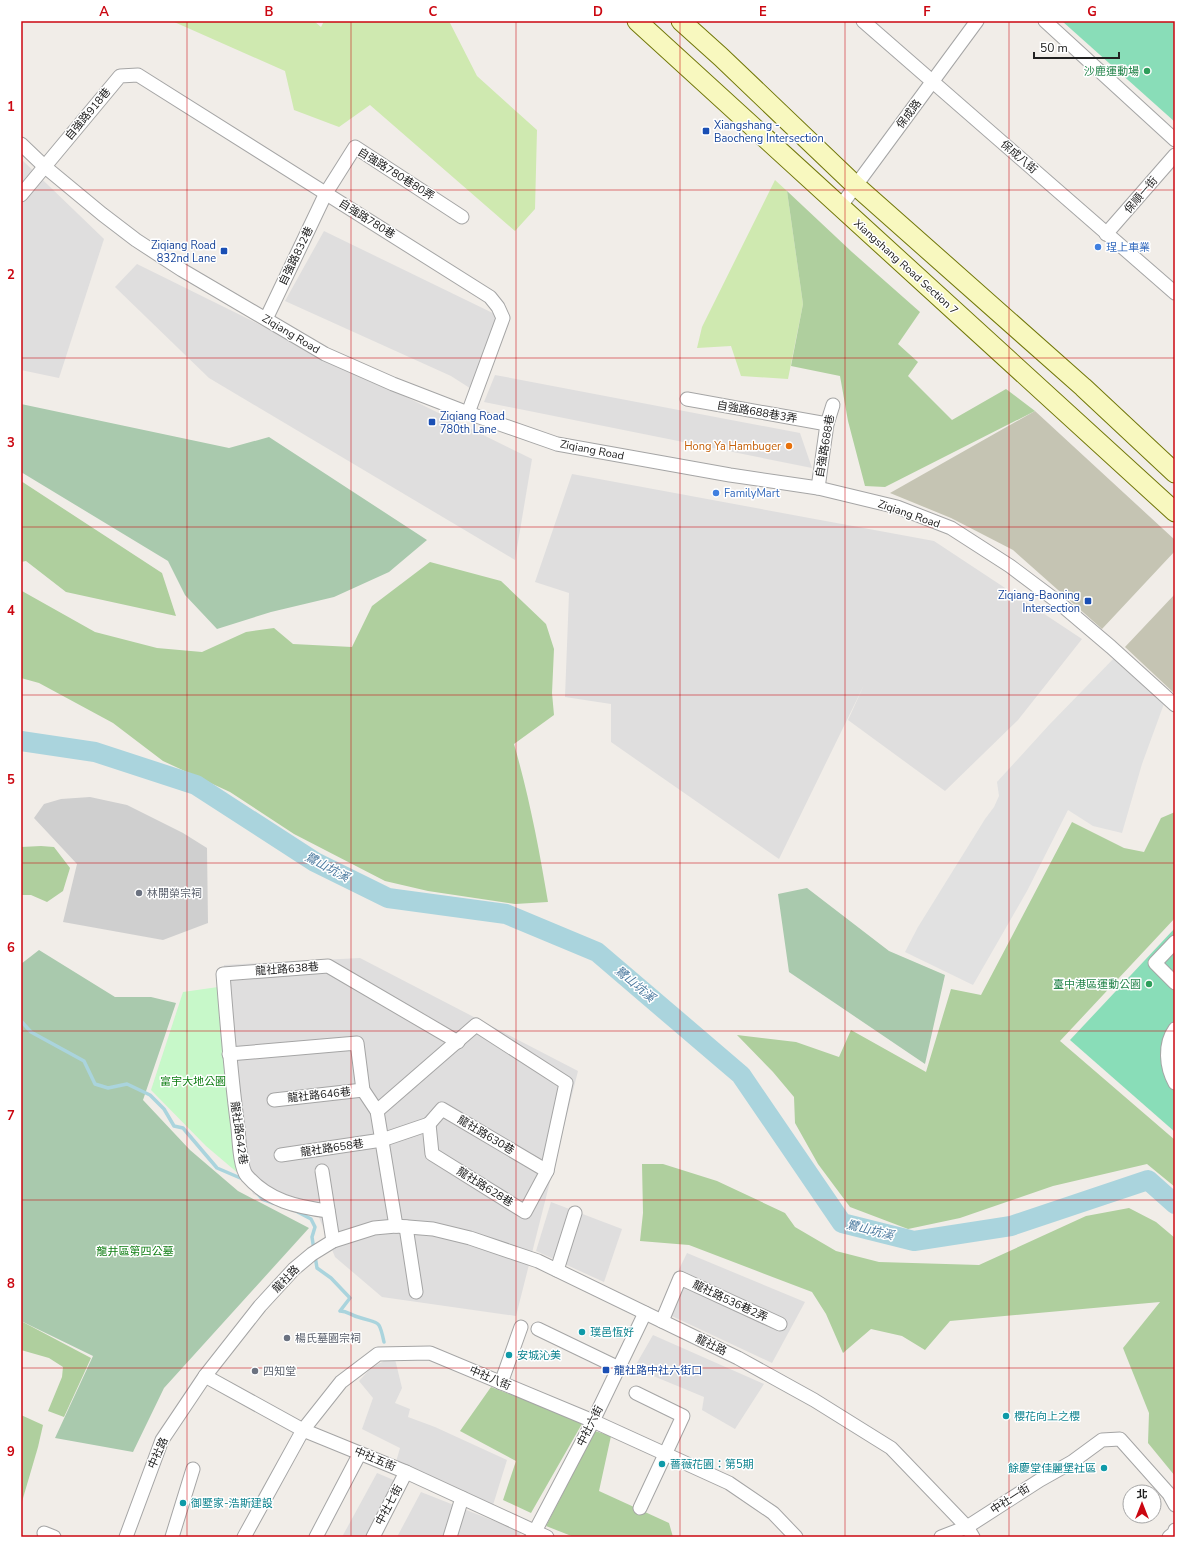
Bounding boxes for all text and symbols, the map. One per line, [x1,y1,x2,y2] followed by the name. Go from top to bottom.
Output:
[99,3,109,21] text: A
[265,3,274,21] text: B
[429,3,438,21] text: C
[593,3,603,21] text: D
[759,3,767,21] text: E
[923,3,931,21] text: F
[1087,3,1097,21] text: G
[1034,34,1119,60] scale bar
[1040,40,1068,56] text: 50 m
[1084,64,1139,79] place label: 沙鹿運動場
[1142,66,1152,76] marker: 沙鹿運動場
[62,85,114,143] street label: 自強路918巷
[893,96,925,132] street label: 保成路
[7,98,15,116] text: 1
[714,118,824,146] place label: Xiangshang - Baocheng Intersection
[701,126,711,136] marker: Xiangshang - Baocheng Intersection
[997,137,1041,177] street label: 保成八街
[355,144,437,204] street label: 自強路780巷80弄
[1121,173,1161,217] street label: 保順一街
[336,196,398,242] street label: 自強路780巷
[851,216,961,318] street label: Xiangshang Road Section 7
[275,224,317,288] street label: 自強路832巷
[151,238,216,266] place label: Ziqiang Road 832nd Lane
[1106,240,1150,255] place label: 珵上車業
[1093,242,1103,252] marker: 珵上車業
[219,246,229,256] marker: Ziqiang Road 832nd Lane
[7,266,15,284] text: 2
[259,311,323,357] street label: Ziqiang Road
[716,398,798,426] street label: 自強路688巷3弄
[440,409,505,437] place label: Ziqiang Road 780th Lane
[812,413,838,479] street label: 自強路688巷
[427,417,437,427] marker: Ziqiang Road 780th Lane
[7,434,15,452] text: 3
[559,436,625,464] street label: Ziqiang Road
[684,439,781,454] place label: Hong Ya Hambuger
[784,441,794,451] marker: Hong Ya Hambuger
[724,486,780,501] place label: FamilyMart
[711,488,721,498] marker: FamilyMart
[876,496,942,532] street label: Ziqiang Road
[998,588,1080,616] place label: Ziqiang-Baoning Intersection
[1083,596,1093,606] marker: Ziqiang-Baoning Intersection
[7,602,15,620] text: 4
[7,771,15,789] text: 5
[302,849,354,886] water label: 鷺山坑溪
[147,886,202,901] place label: 林開榮宗祠
[134,888,144,898] marker: 林開榮宗祠
[7,939,15,957] text: 6
[255,959,319,979] street label: 龍社路638巷
[611,962,660,1007] water label: 鷺山坑溪
[1053,977,1141,992] place label: 臺中港區運動公園
[1144,979,1154,989] marker: 臺中港區運動公園
[160,1074,226,1089] park label: 富宇大地公園
[286,1084,352,1106] street label: 龍社路646巷
[227,1100,251,1166] street label: 龍社路642巷
[7,1107,15,1125] text: 7
[455,1112,517,1158] street label: 龍社路630巷
[299,1136,365,1160] street label: 龍社路658巷
[454,1164,516,1210] street label: 龍社路628巷
[845,1216,897,1244] water label: 鷺山坑溪
[97,1244,174,1259] park label: 龍井區第四公墓
[269,1262,303,1296] street label: 龍社路
[7,1275,15,1293] text: 8
[690,1277,770,1325] street label: 龍社路536巷2弄
[590,1325,634,1340] place label: 璞邑恆好
[577,1327,587,1337] marker: 璞邑恆好
[295,1331,361,1346] place label: 楊氏墓園宗祠
[693,1331,729,1359] street label: 龍社路
[282,1333,292,1343] marker: 楊氏墓園宗祠
[517,1348,561,1363] place label: 安城沁美
[504,1350,514,1360] marker: 安城沁美
[467,1363,513,1393] street label: 中社八街
[614,1363,702,1378] place label: 龍社路中社六街口
[263,1364,296,1379] place label: 四知堂
[601,1365,611,1375] marker: 龍社路中社六街口
[250,1366,260,1376] marker: 四知堂
[573,1403,607,1449] street label: 中社六街
[1014,1409,1080,1424] place label: 櫻花向上之櫻
[1001,1411,1011,1421] marker: 櫻花向上之櫻
[144,1435,172,1471] street label: 中社路
[7,1443,15,1461] text: 9
[352,1444,398,1474] street label: 中社五街
[670,1457,754,1472] place label: 薔薇花園：第5期
[657,1459,667,1469] marker: 薔薇花園：第5期
[1008,1461,1096,1476] place label: 餘慶堂佳麗堡社區
[1099,1463,1109,1473] marker: 餘慶堂佳麗堡社區
[987,1481,1033,1517] street label: 中社一街
[372,1482,406,1528] street label: 中社七街
[1122,1484,1162,1524] north arrow
[1137,1487,1148,1502] text: 北
[190,1496,273,1511] place label: 御墅家-浩斯建設
[178,1498,188,1508] marker: 御墅家-浩斯建設

